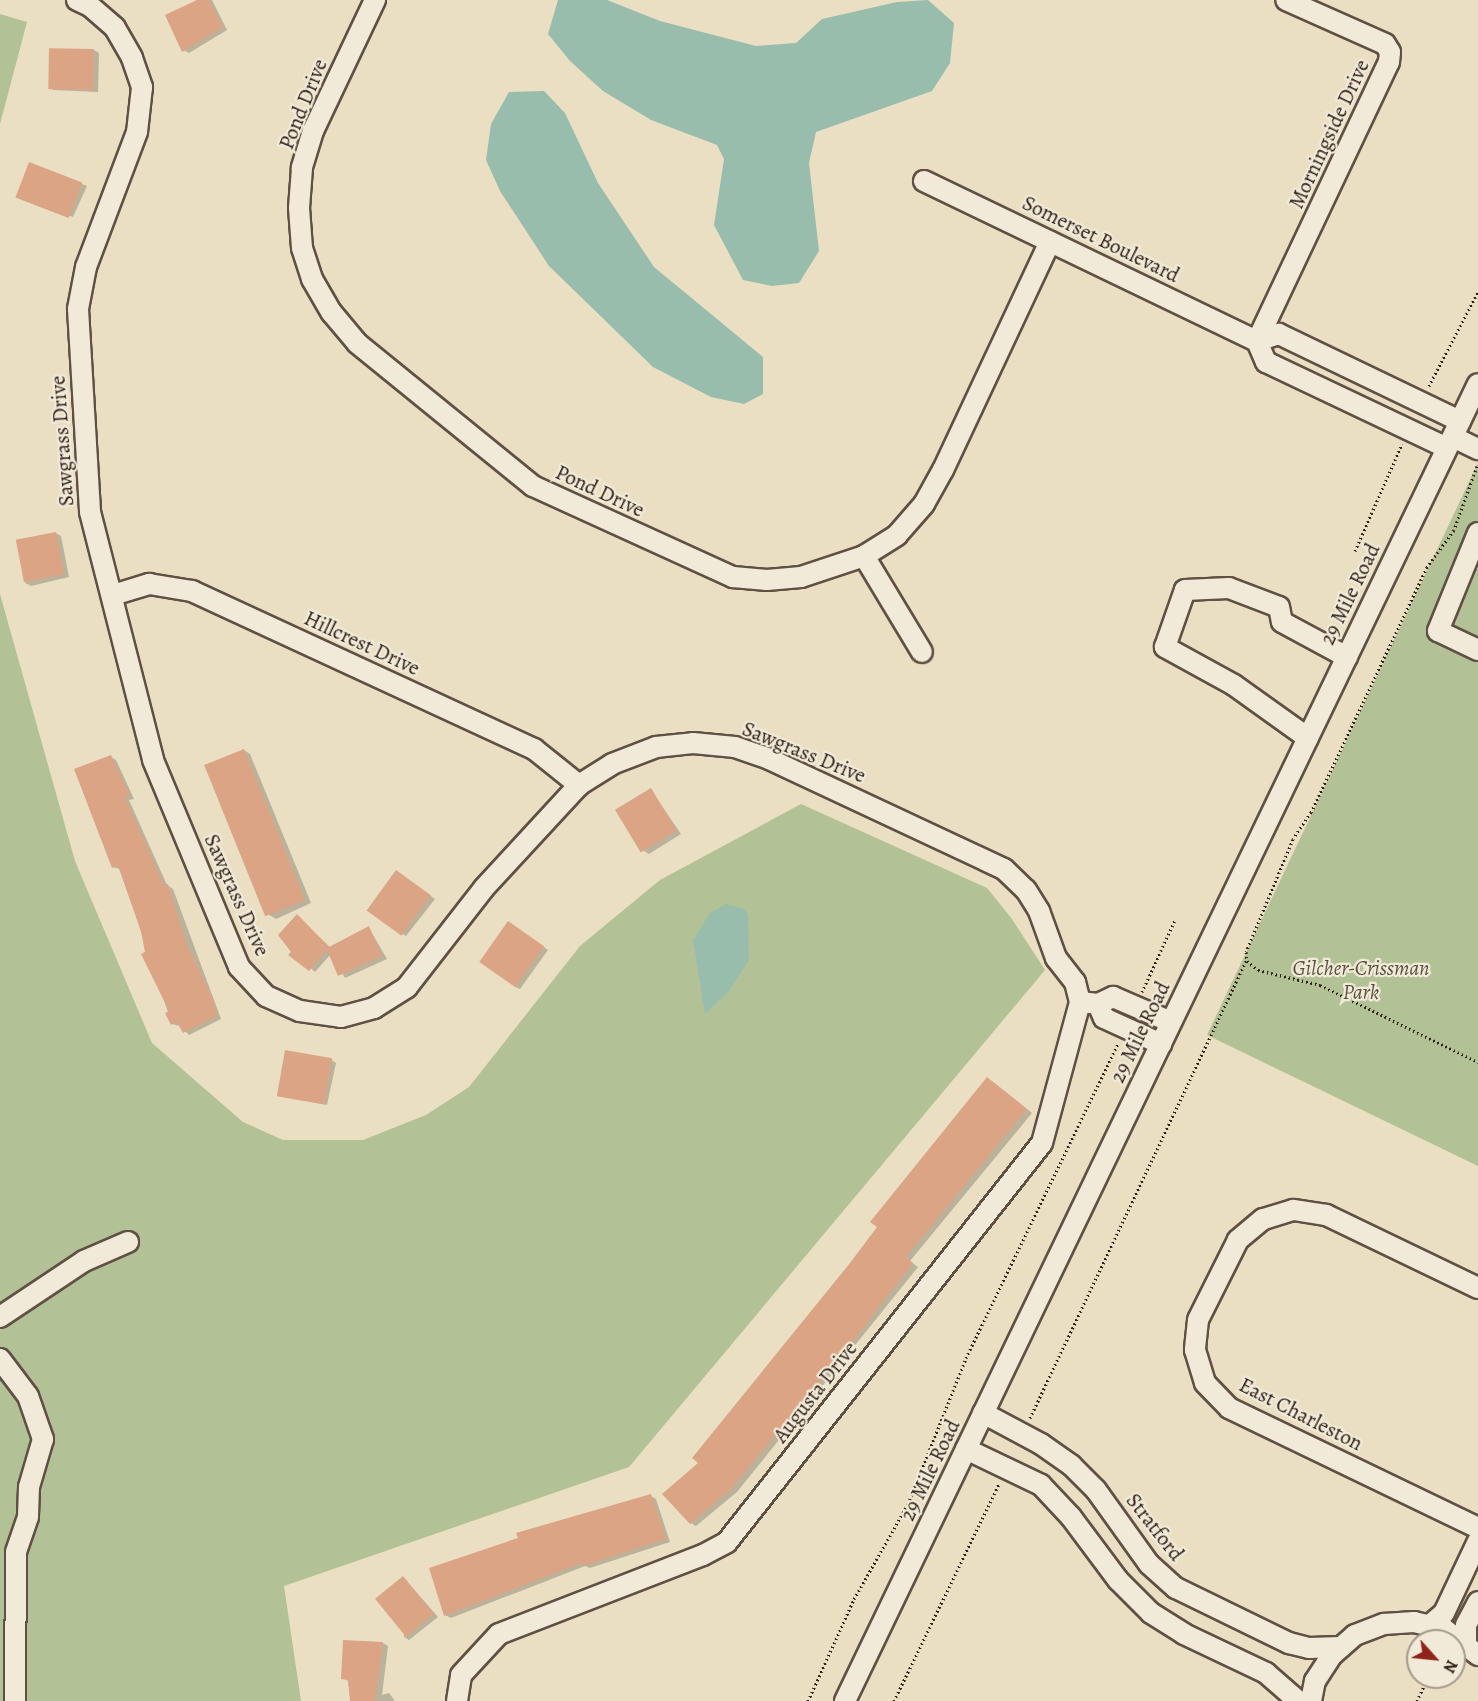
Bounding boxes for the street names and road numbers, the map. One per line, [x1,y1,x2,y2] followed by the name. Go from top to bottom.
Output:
[273,55,333,153] street label: Pond Drive
[1283,55,1375,213] street label: Morningside Drive
[1018,190,1184,288] street label: Somerset Boulevard
[45,375,79,507] street label: Sawgrass Drive
[552,459,648,523] street label: Pond Drive
[1315,539,1385,649] street label: 29 Mile Road
[300,605,424,681] street label: Hillcrest Drive
[739,716,869,788] street label: Sawgrass Drive
[199,830,275,960] street label: Sawgrass Drive
[1105,977,1175,1087] street label: 29 Mile Road
[768,1336,862,1448] street label: Augusta Drive
[1235,1372,1367,1456] street label: East Charleston
[895,1415,965,1525] street label: 29 Mile Road
[1121,1488,1189,1566] street label: Stratford

